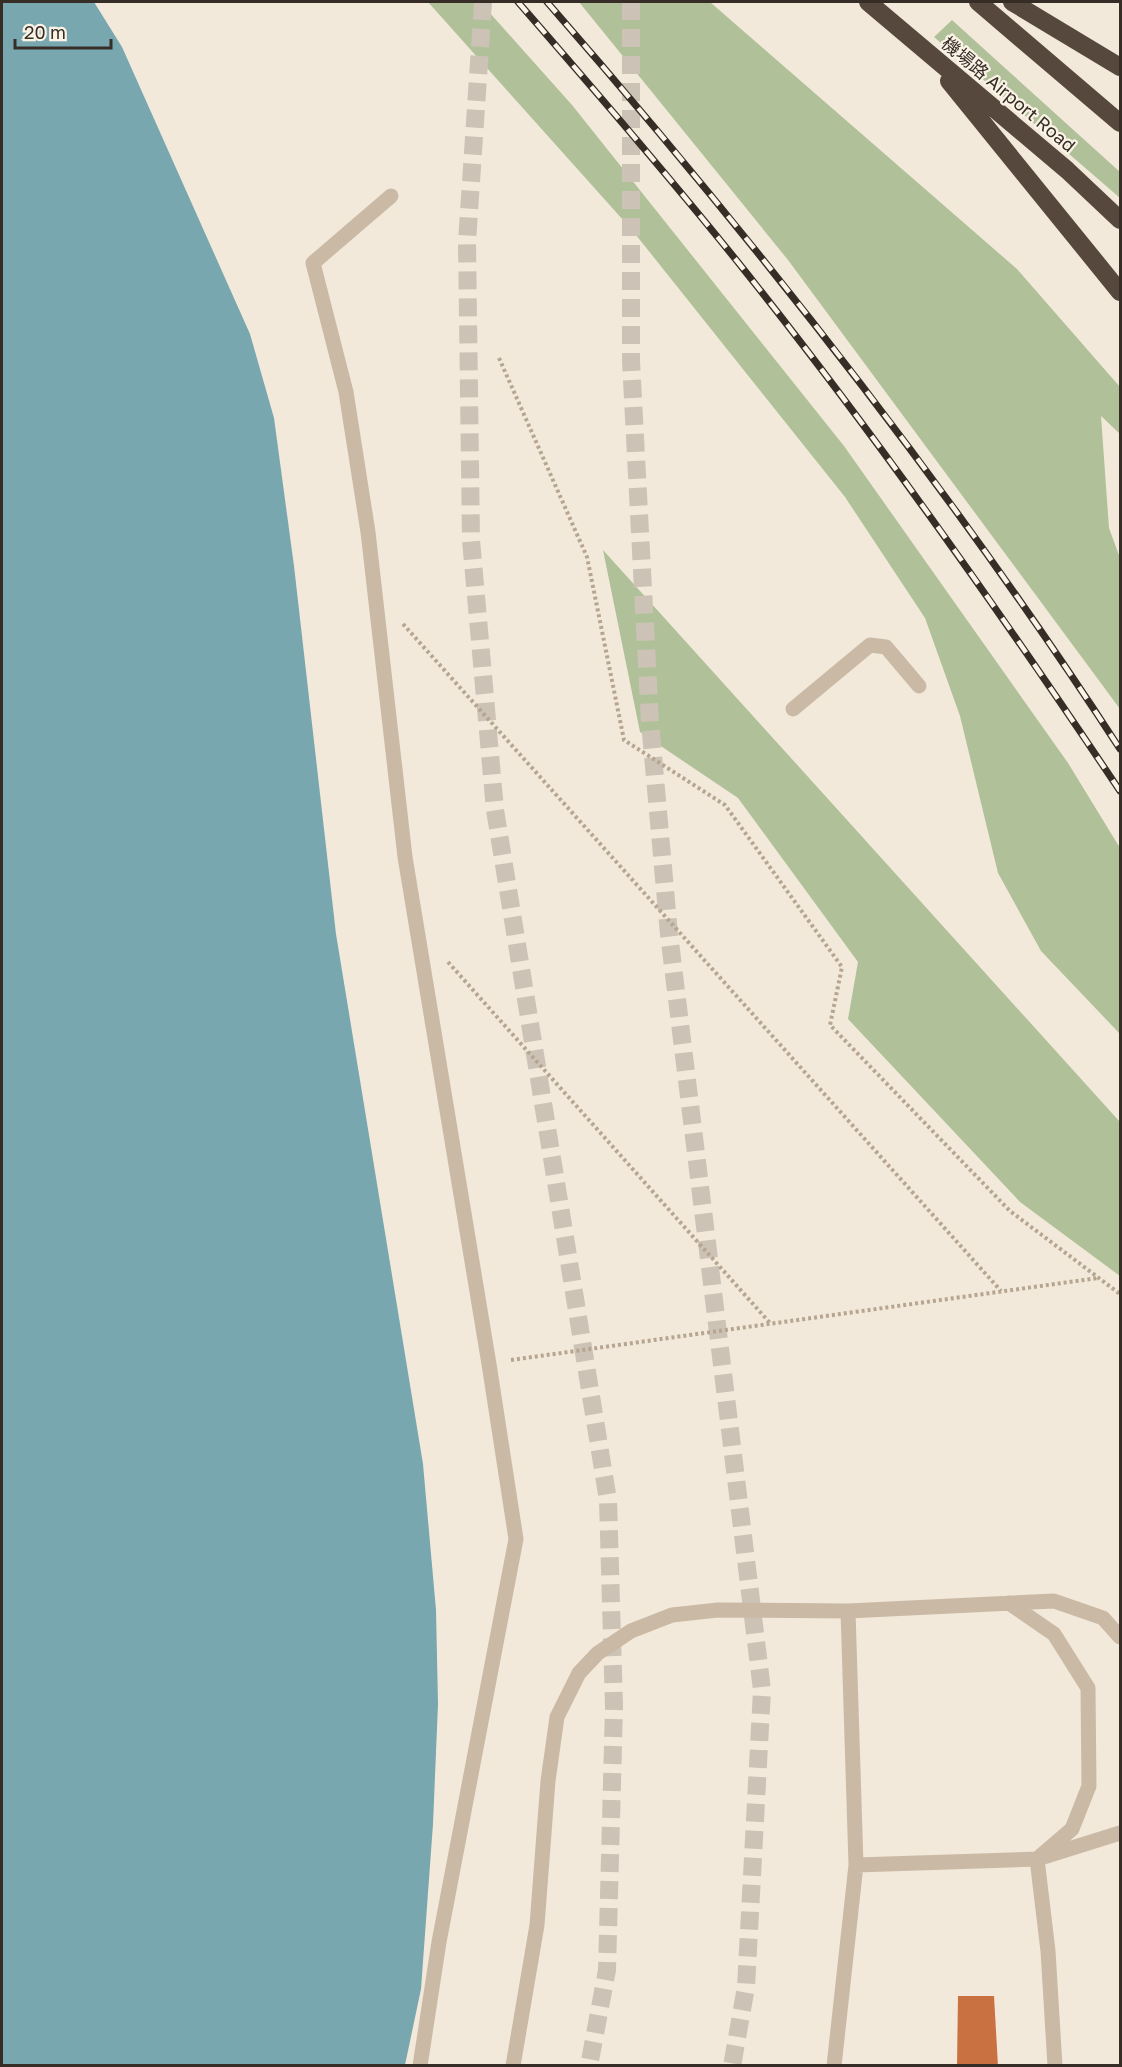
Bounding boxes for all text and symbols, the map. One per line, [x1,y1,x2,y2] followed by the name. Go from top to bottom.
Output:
[15,12,111,50] scale bar
[24,21,66,43] text: 20 m
[938,32,1080,156] street label: 機場路 Airport Road

